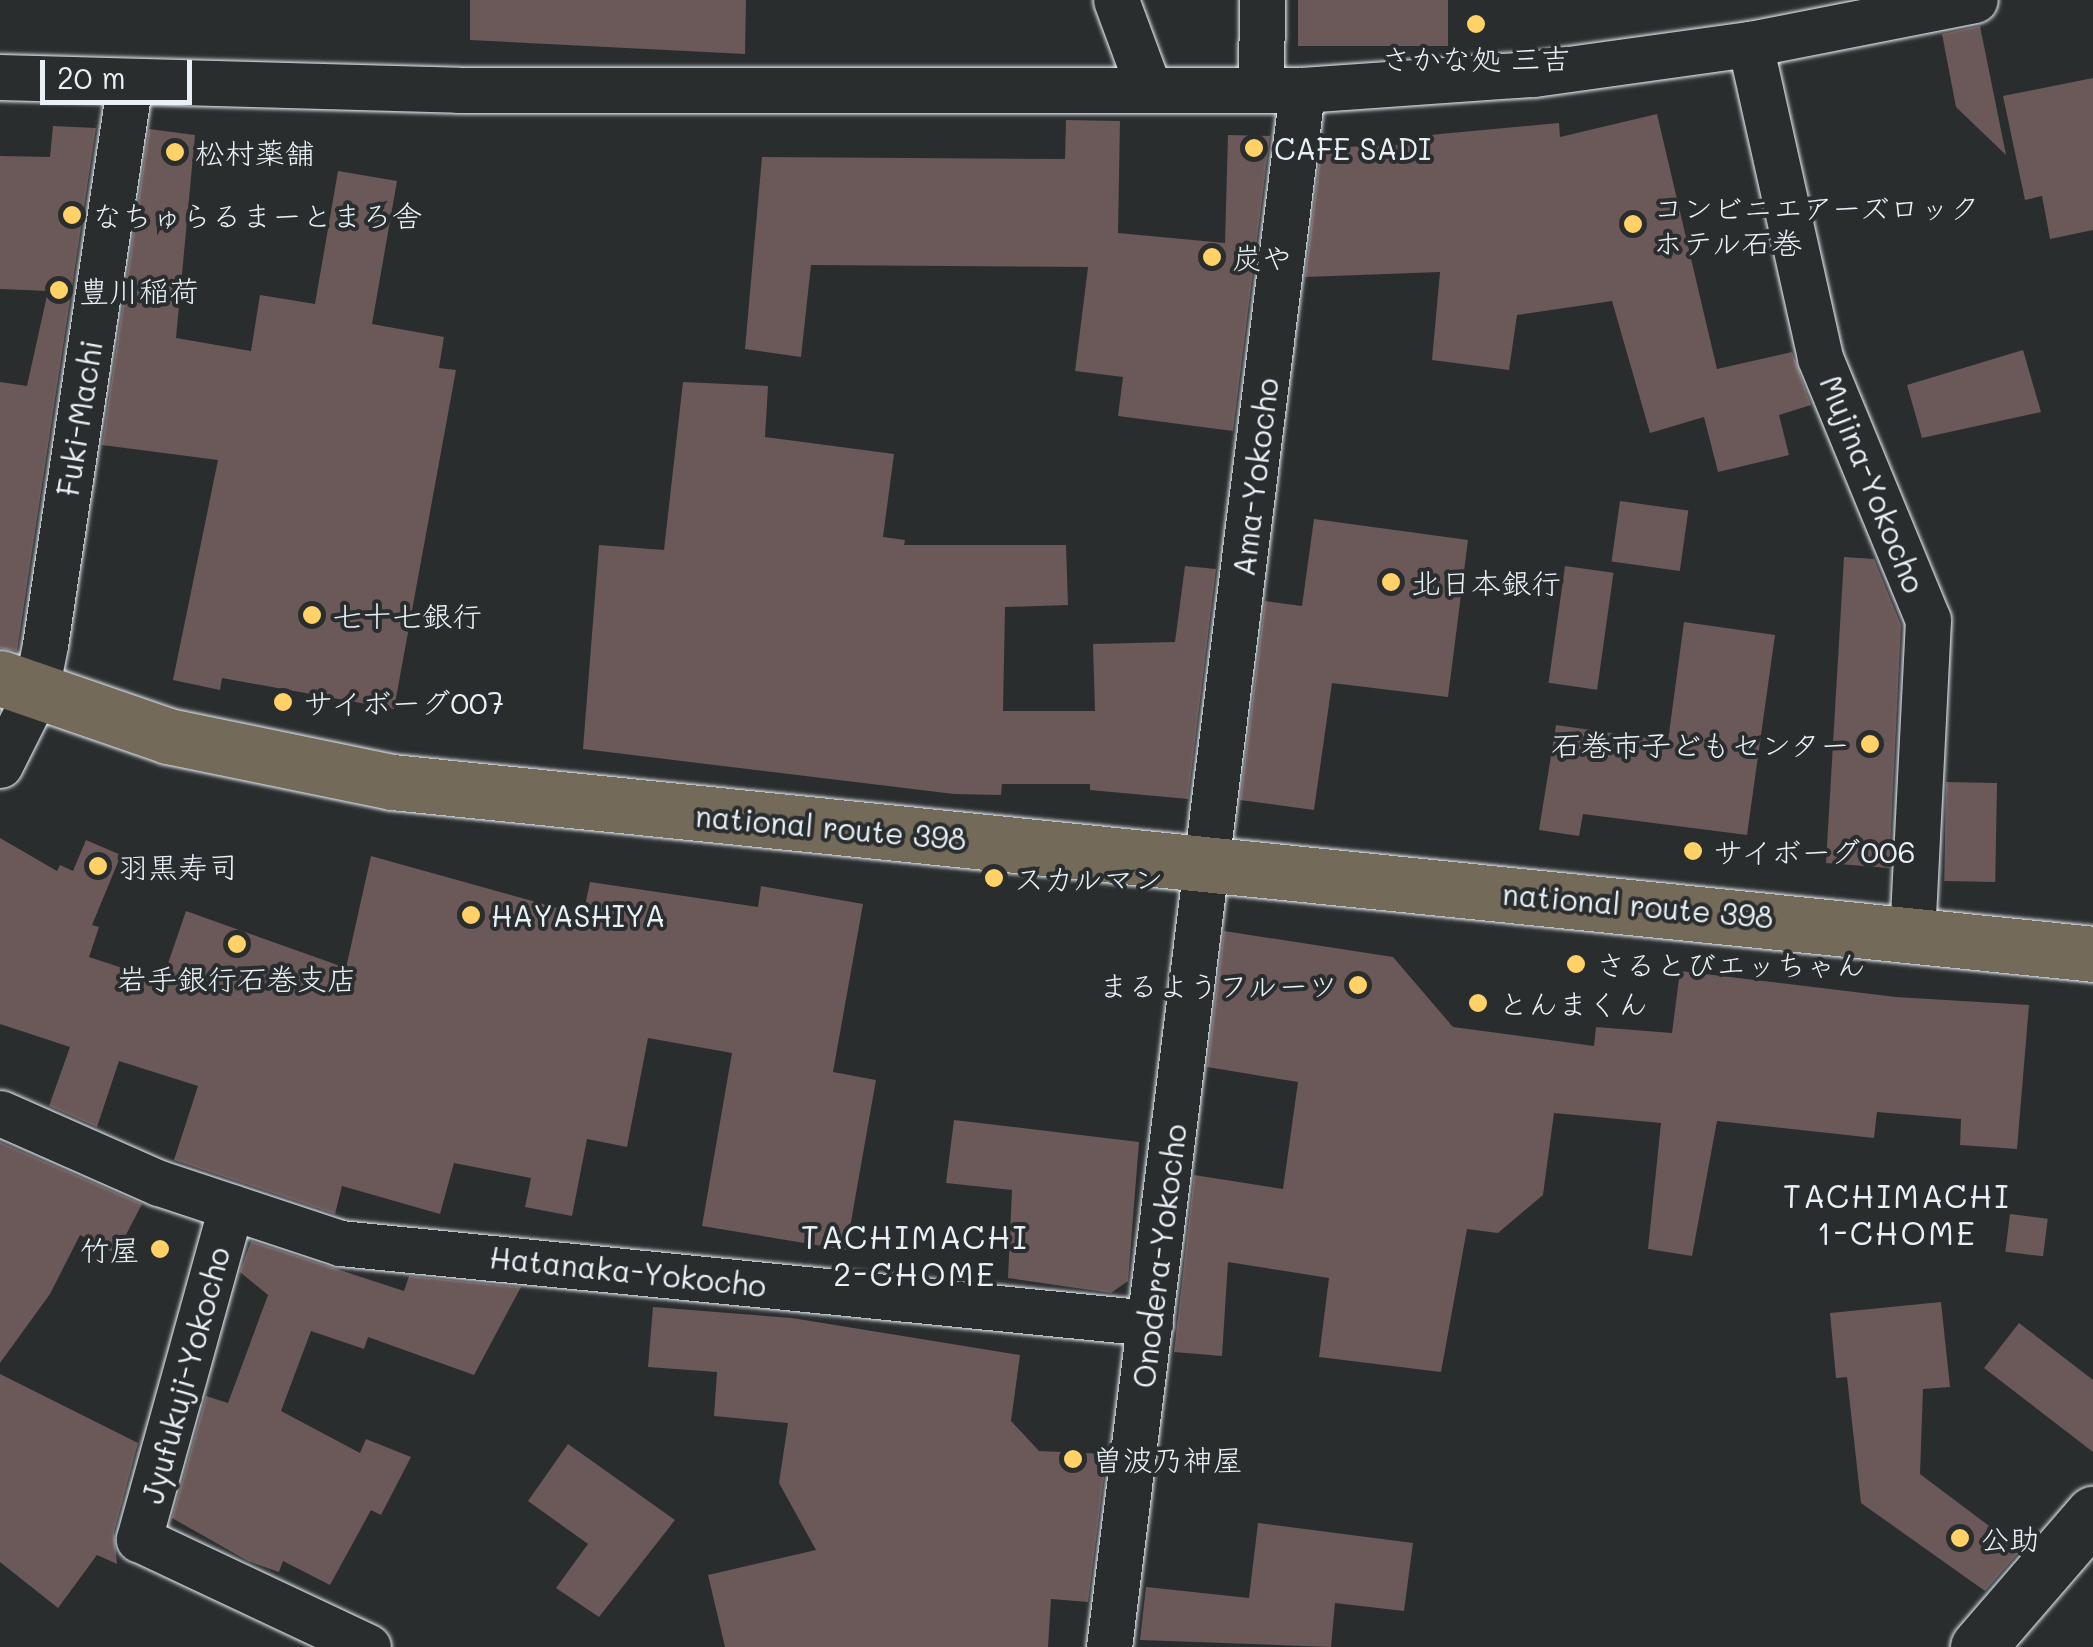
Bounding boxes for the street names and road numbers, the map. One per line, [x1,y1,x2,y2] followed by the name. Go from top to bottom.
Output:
[49,338,109,498] street label: Fuki-Machi
[1813,370,1933,598] street label: Mujina-Yokocho
[1225,376,1285,578] street label: Ama-Yokocho
[694,797,968,857] street label: national route 398
[1501,875,1775,935] street label: national route 398
[1125,1122,1193,1390] street label: Onodera-Yokocho
[488,1239,768,1303] street label: Hatanaka-Yokocho
[133,1243,237,1507] street label: Jyufukuji-Yokocho

